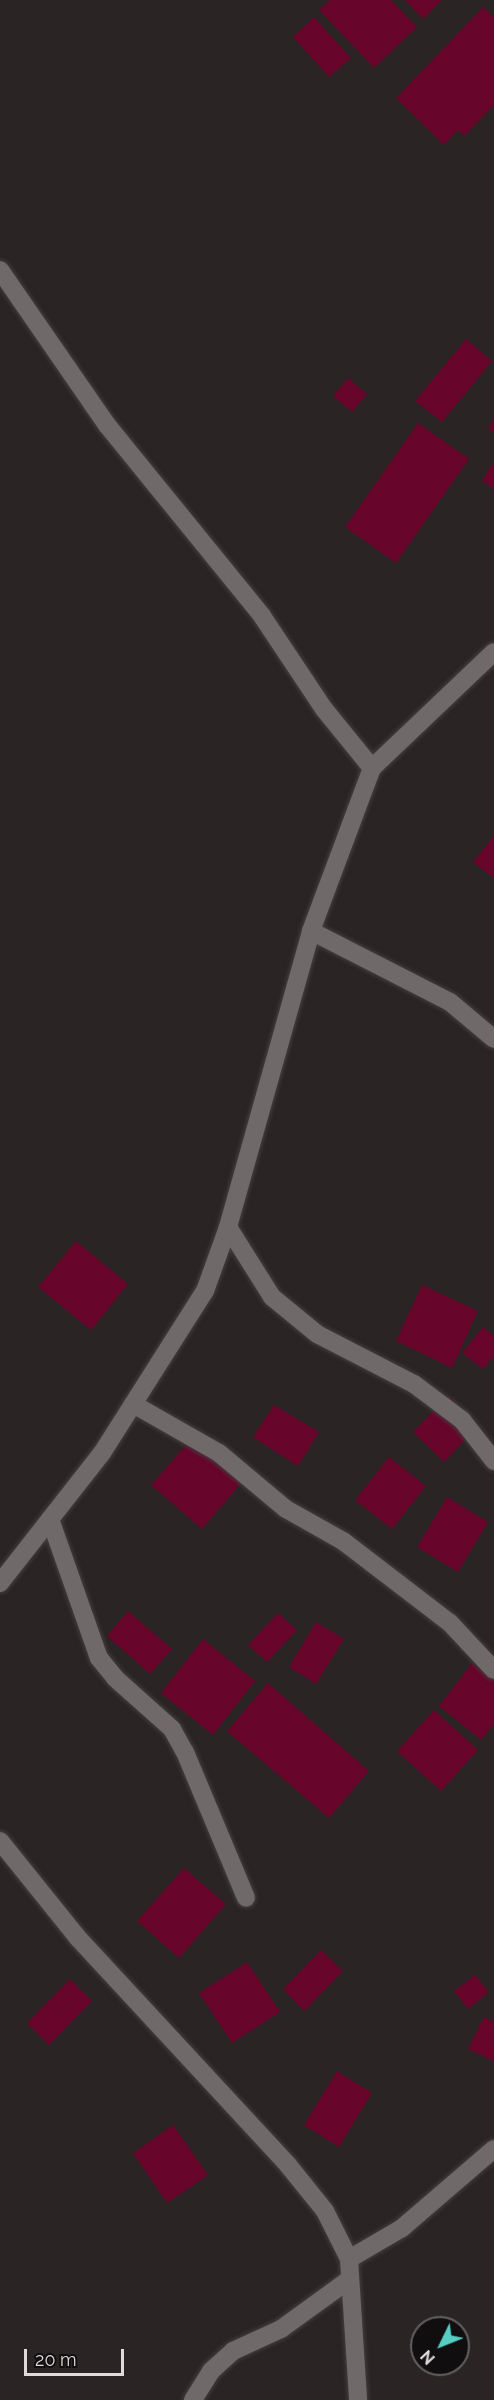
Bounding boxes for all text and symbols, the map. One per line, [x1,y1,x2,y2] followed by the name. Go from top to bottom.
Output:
[410,2316,470,2376] north arrow
[27,2337,128,2375] scale bar
[417,2346,439,2368] text: N
[35,2349,77,2370] text: 20 m

